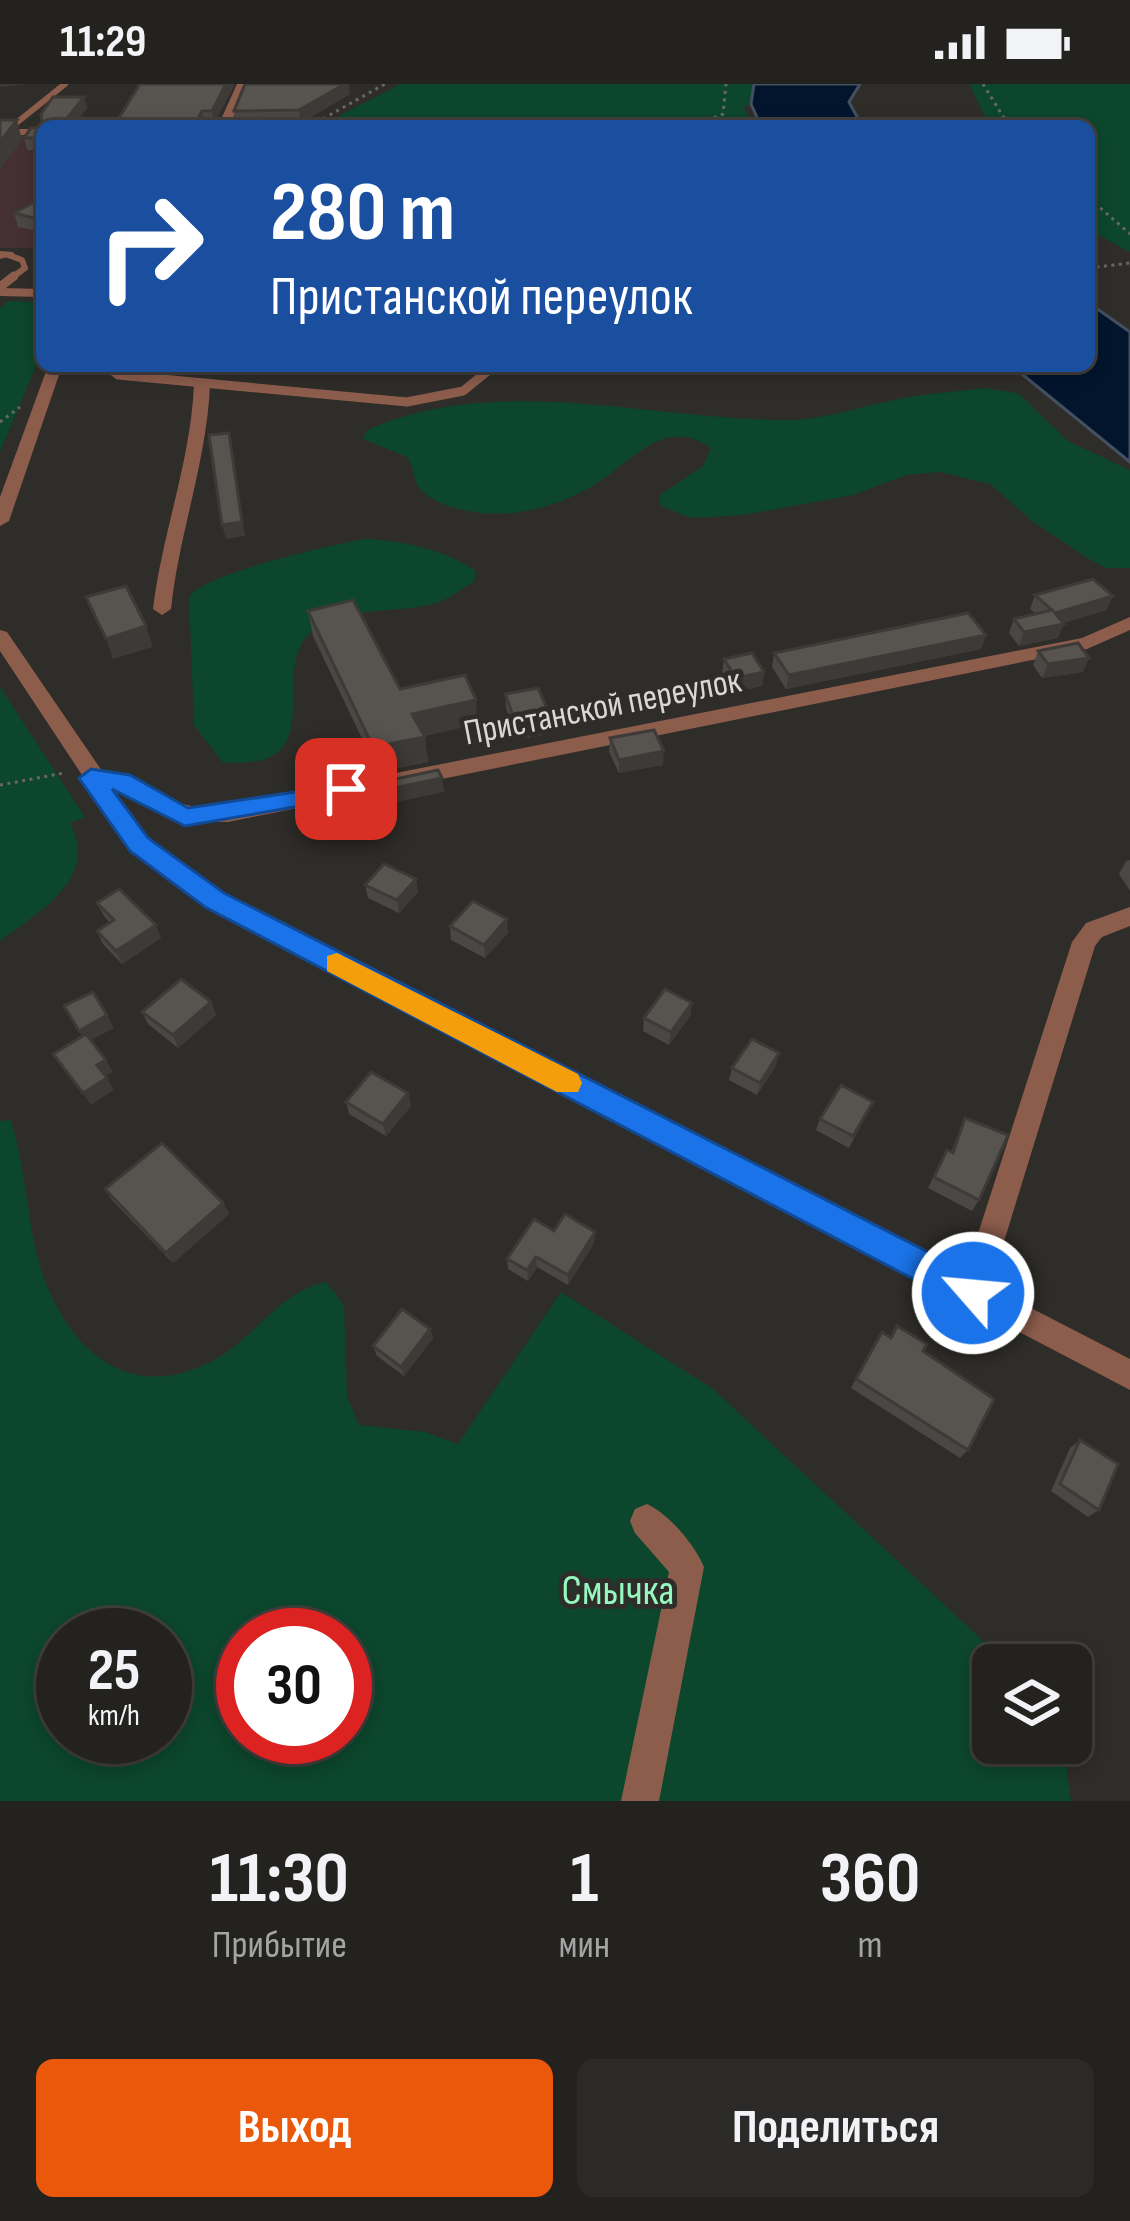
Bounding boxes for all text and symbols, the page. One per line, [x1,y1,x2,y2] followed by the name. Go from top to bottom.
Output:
[60,15,146,70] text: 11:29
[270,163,455,264] text: 280 m
[72,168,228,324] icon: right
[270,265,692,330] text: Пристанской переулок
[460,659,745,755] street label: Пристанской переулок
[295,738,397,840] pin
[313,756,379,822] icon: arrive
[910,1230,1036,1356] position arrow
[562,1566,674,1617] park label: Смычка
[216,1608,372,1764] speed limit sign: 30
[88,1635,140,1707] text: 25
[972,1644,1092,1764] map controls
[972,1644,1092,1764] button: layers
[88,1698,140,1734] text: km/h
[210,1836,349,1923] text: 11:30
[570,1836,598,1923] text: 1
[820,1836,920,1923] text: 360
[212,1922,347,1969] text: Прибытие
[558,1922,610,1969] text: мин
[858,1922,883,1969] text: m
[36,2059,553,2197] button: Выход
[577,2059,1094,2197] button: Поделиться

